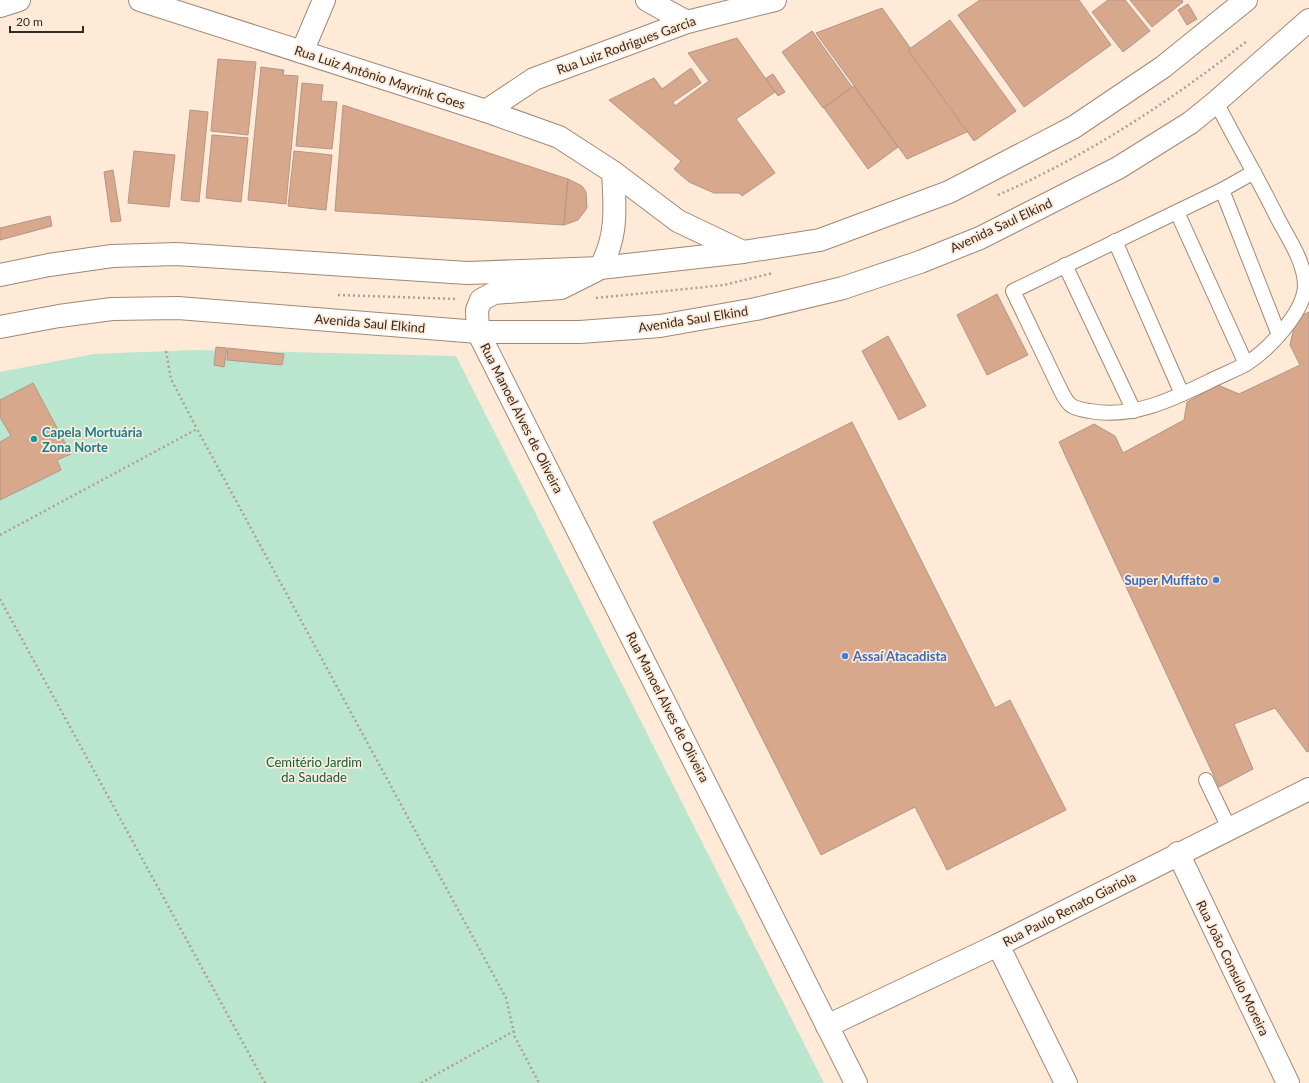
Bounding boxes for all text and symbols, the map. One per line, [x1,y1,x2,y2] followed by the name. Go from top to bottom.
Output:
[10,8,83,34] scale bar
[554,12,698,78] street label: Rua Luiz Rodrigues Garcia
[16,14,43,29] text: 20 m
[293,42,468,112] street label: Rua Luiz Antônio Mayrink Goes
[947,194,1055,256] street label: Avenida Saul Elkind
[637,302,749,336] street label: Avenida Saul Elkind
[314,310,426,336] street label: Avenida Saul Elkind
[477,340,567,496] street label: Rua Manoel Alves de Oliveira
[42,424,142,455] place label: Capela Mortuária Zona Norte
[29,434,39,444] marker: Capela Mortuária Zona Norte
[1124,572,1209,588] place label: Super Muffato
[1211,575,1221,585] marker: Super Muffato
[623,629,713,785] street label: Rua Manoel Alves de Oliveira
[852,648,947,664] place label: Assaí Atacadista
[840,651,850,661] marker: Assaí Atacadista
[266,754,362,785] park label: Cemitério Jardim da Saudade
[1000,868,1138,950] street label: Rua Paulo Renato Giariola
[1193,898,1273,1038] street label: Rua João Consulo Moreira

